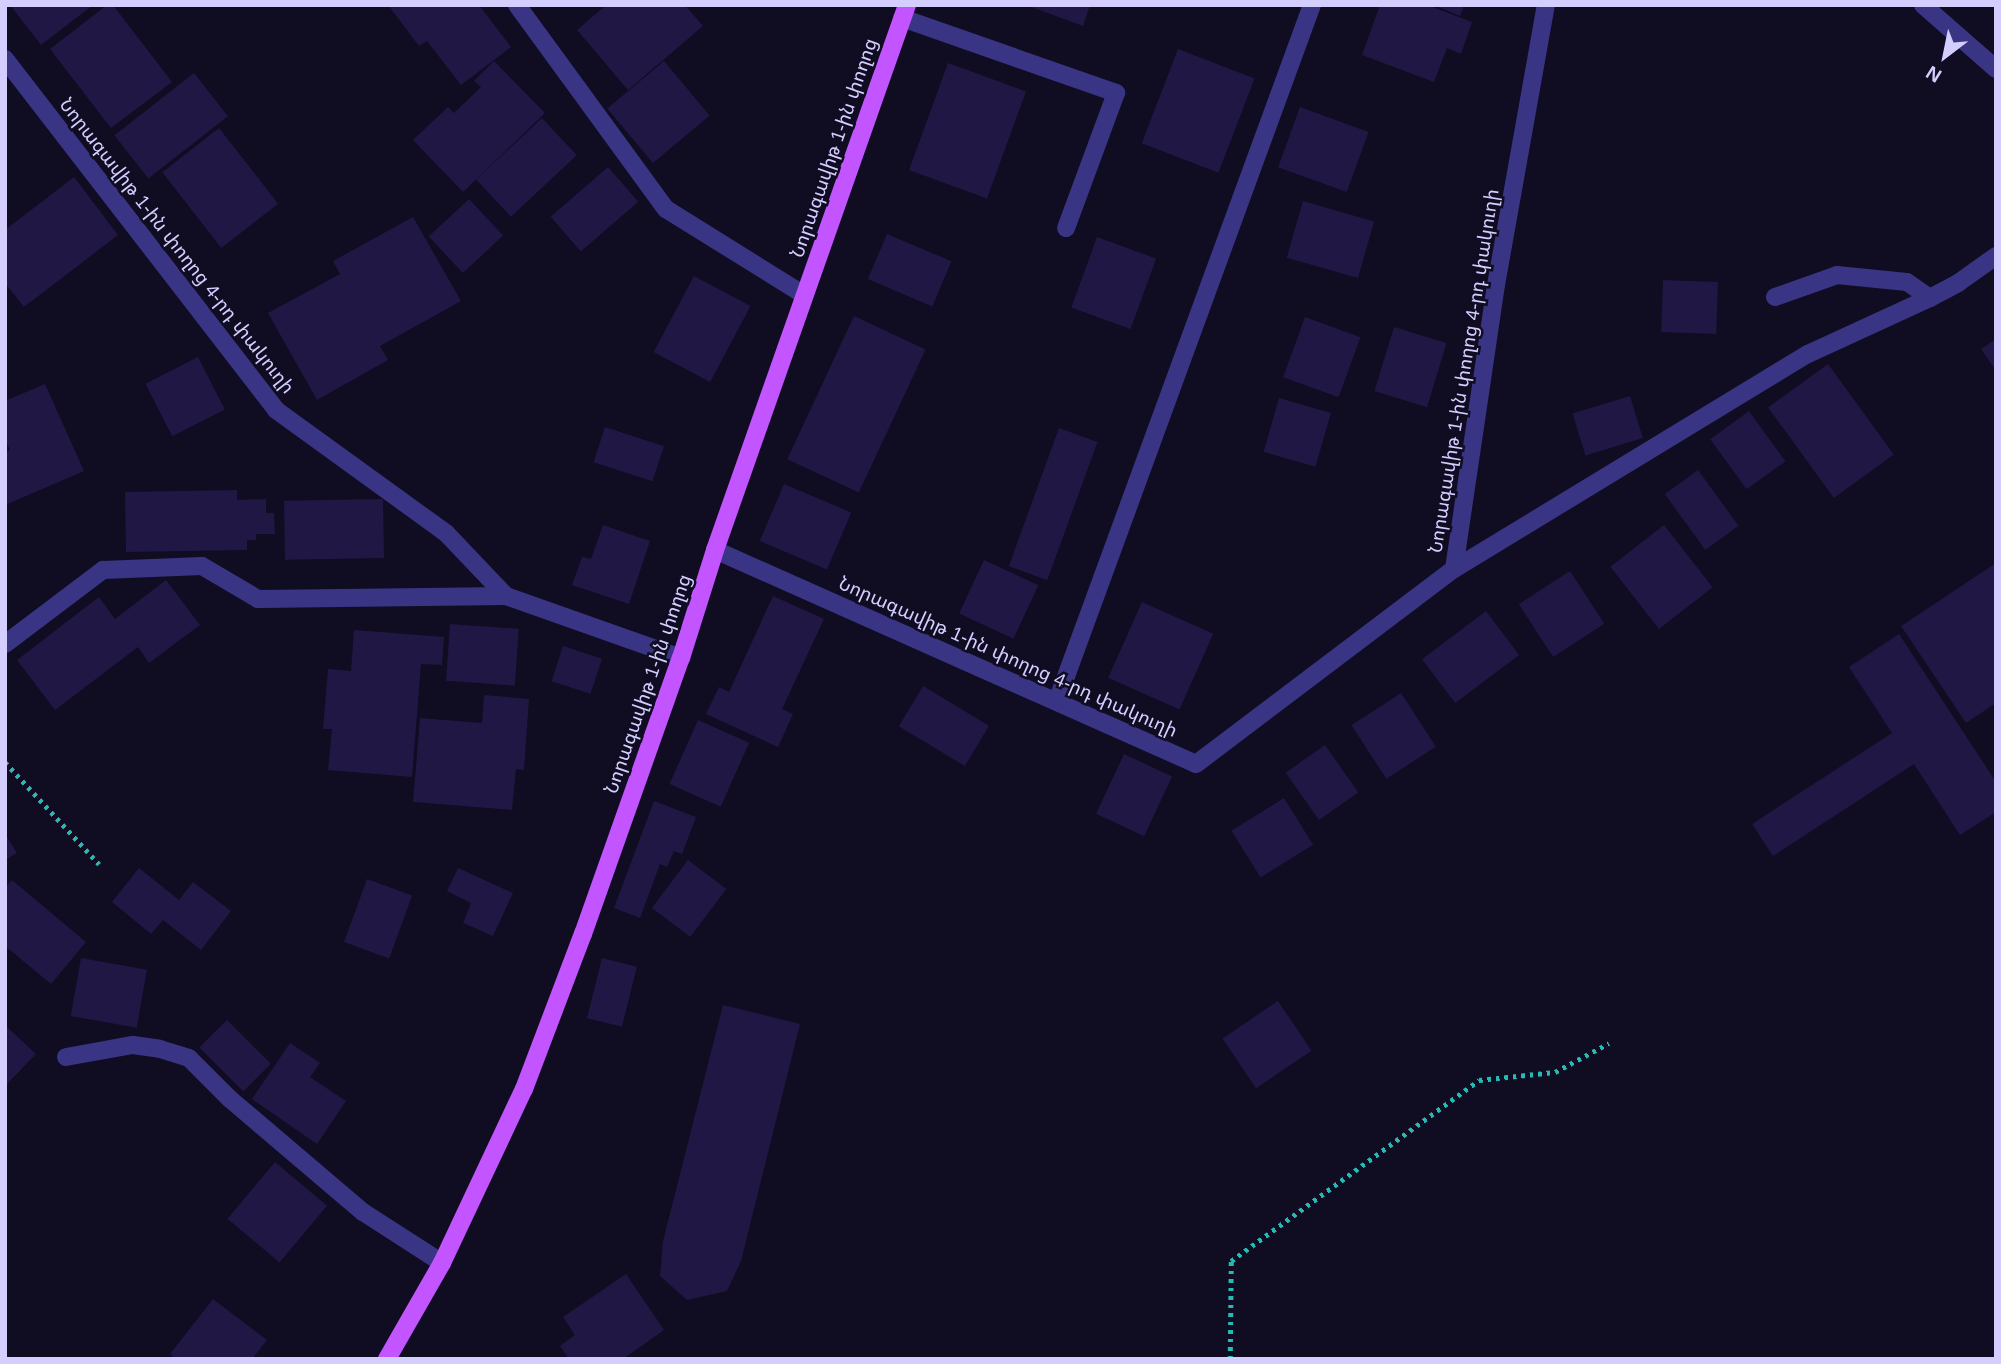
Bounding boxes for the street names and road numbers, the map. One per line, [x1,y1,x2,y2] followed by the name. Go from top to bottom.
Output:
[786,35,882,261] street label: Նորագավիթ 1-ին փողոց
[55,94,299,398] street label: Նորագավիթ 1-ին փողոց 4-րդ փակուղի
[1424,187,1504,555] street label: Նորագավիթ 1-ին փողոց 4-րդ փակուղի
[600,571,696,797] street label: Նորագավիթ 1-ին փողոց
[835,572,1181,742] street label: Նորագավիթ 1-ին փողոց 4-րդ փակուղի

